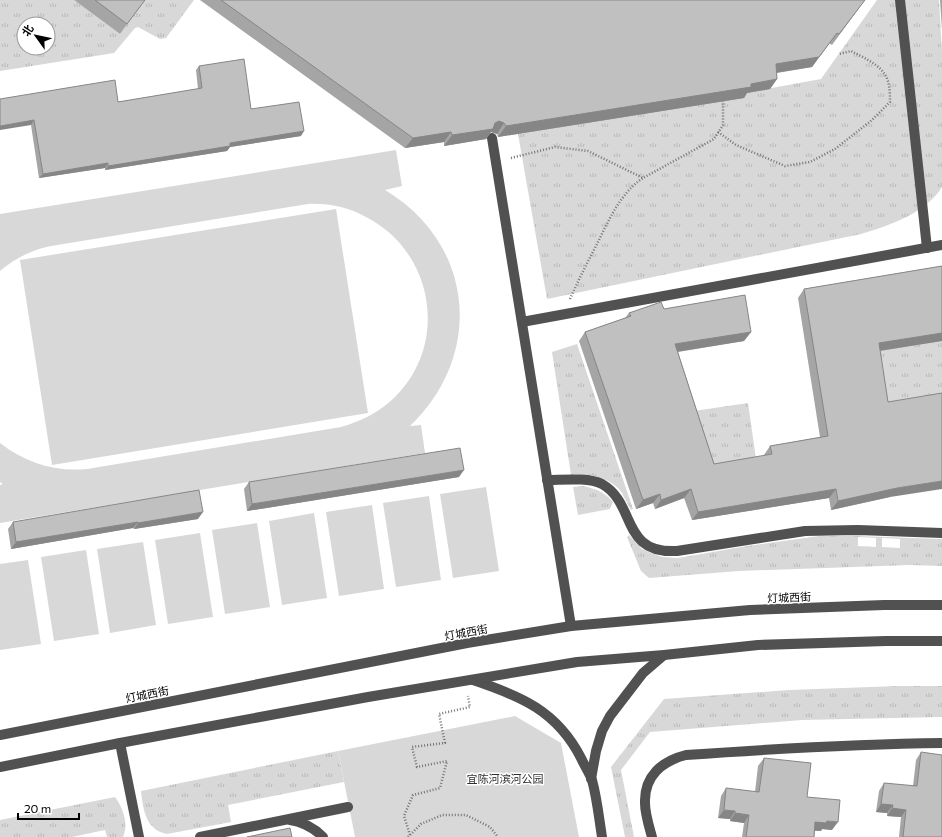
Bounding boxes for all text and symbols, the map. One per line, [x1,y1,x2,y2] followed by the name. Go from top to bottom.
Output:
[16,16,56,56] north arrow
[19,22,36,38] text: 北
[767,590,811,604] street label: 灯城西街
[443,622,489,642] street label: 灯城西街
[124,683,170,705] street label: 灯城西街
[467,772,544,785] park label: 宜陈河滨河公园
[18,795,79,821] scale bar
[24,801,51,815] text: 20 m

